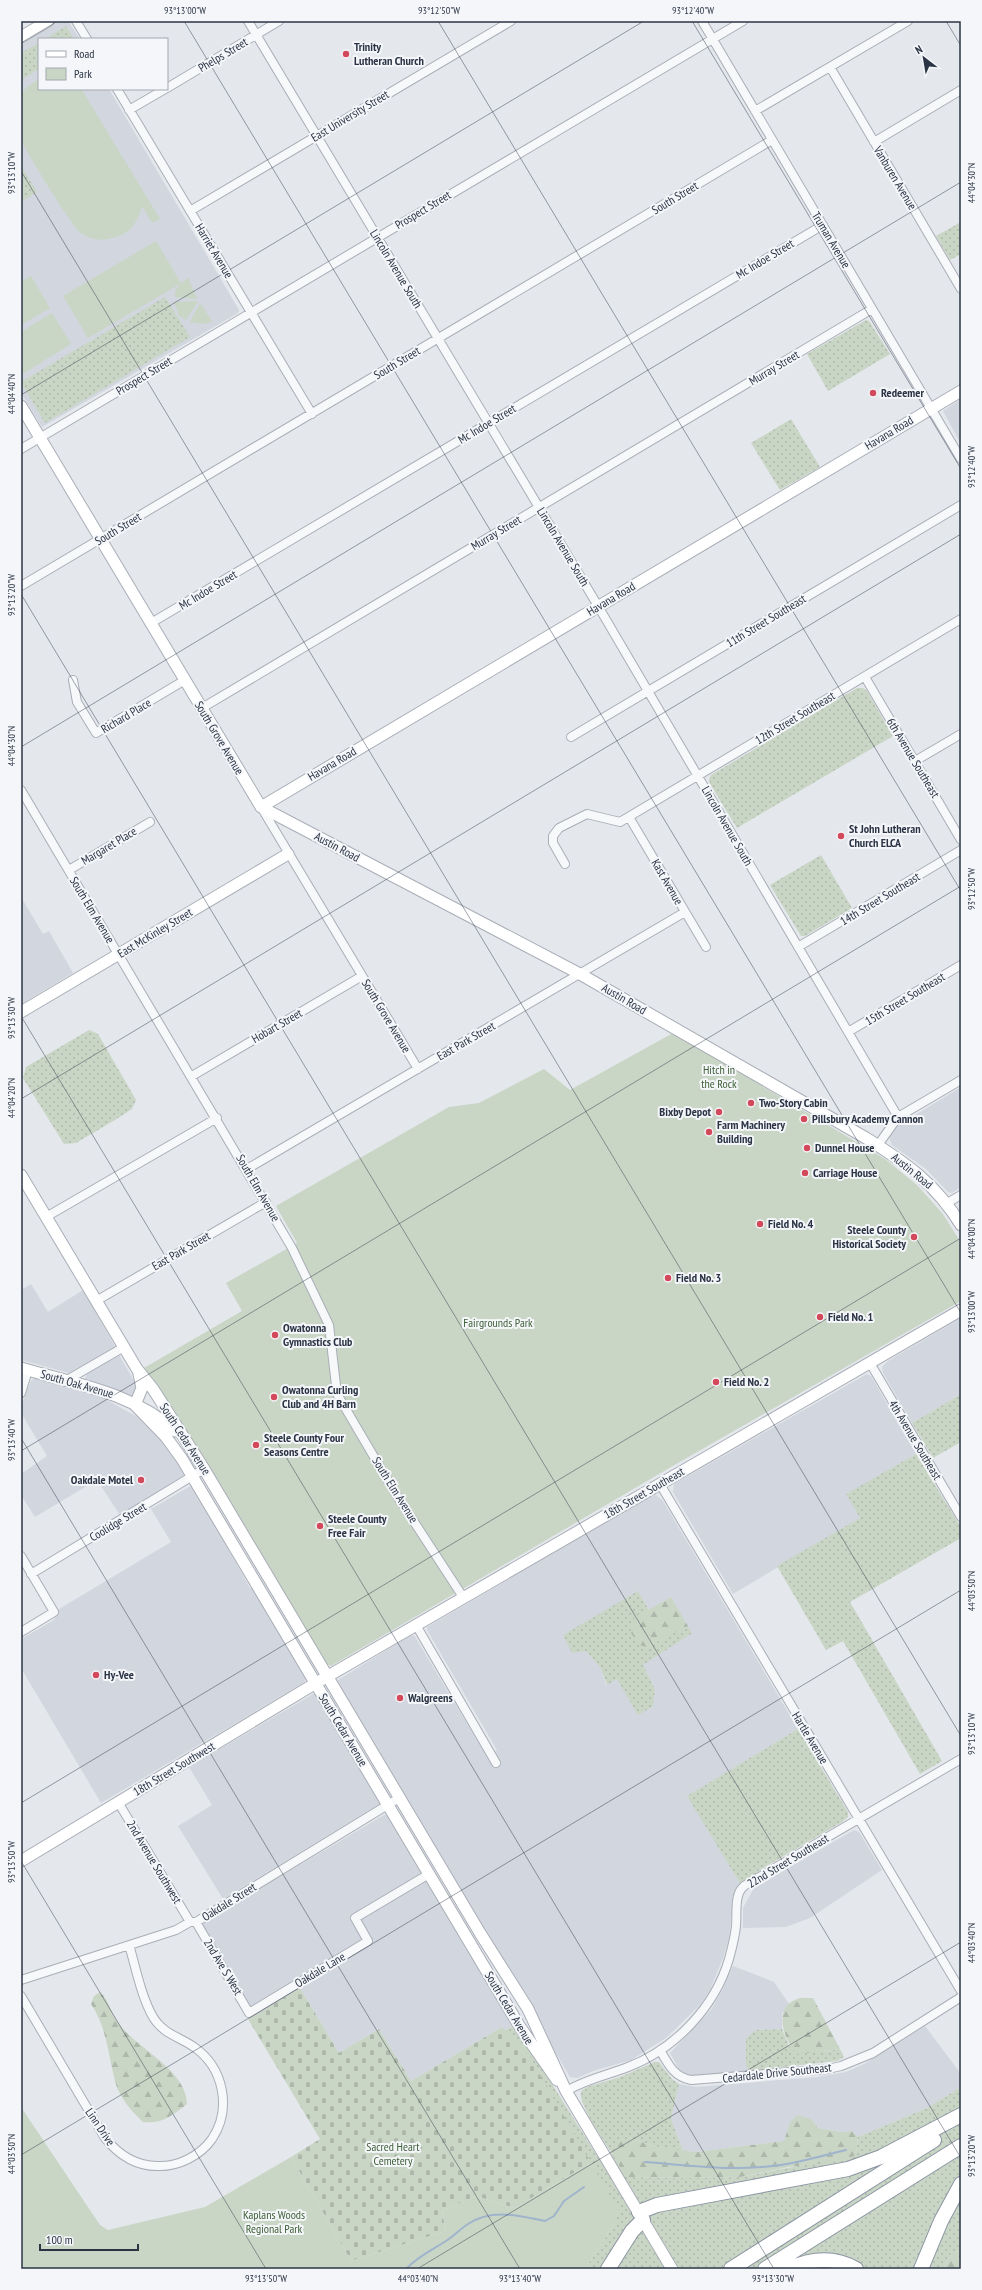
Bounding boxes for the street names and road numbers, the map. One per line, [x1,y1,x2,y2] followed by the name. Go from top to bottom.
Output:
[195,34,251,75] street label: Phelps Street
[308,86,392,145] street label: East University Street
[870,142,920,212] street label: Vanburen Avenue
[649,178,701,217] street label: South Street
[392,187,454,232] street label: Prospect Street
[809,209,854,271] street label: Truman Avenue
[192,221,237,281] street label: Harriet Avenue
[367,227,426,311] street label: Lincoln Avenue South
[733,235,797,282] street label: Mc Indoe Street
[371,343,423,382] street label: South Street
[746,346,802,388] street label: Murray Street
[113,353,175,398] street label: Prospect Street
[455,400,519,447] street label: Mc Indoe Street
[862,412,916,453] street label: Havana Road
[534,505,593,589] street label: Lincoln Avenue South
[92,509,144,548] street label: South Street
[468,511,524,553] street label: Murray Street
[176,566,240,613] street label: Mc Indoe Street
[584,578,638,619] street label: Havana Road
[723,590,809,650] street label: 11th Street Southeast
[752,687,838,747] street label: 12th Street Southeast
[98,695,154,736] street label: Richard Place
[192,698,247,777] street label: South Grove Avenue
[884,715,943,801] street label: 6th Avenue Southeast
[305,743,359,784] street label: Havana Road
[699,783,756,868] street label: Lincoln Avenue South
[78,823,139,868] street label: Margaret Place
[312,828,362,865] street label: Austin Road
[648,856,687,907] street label: Kast Avenue
[837,868,923,928] street label: 14th Street Southeast
[67,874,118,946] street label: South Elm Avenue
[115,904,195,961] street label: East McKinley Street
[862,968,948,1028] street label: 15th Street Southeast
[359,976,414,1055] street label: South Grove Avenue
[599,980,649,1017] street label: Austin Road
[249,1005,305,1046] street label: Hobart Street
[434,1018,498,1063] street label: East Park Street
[889,1149,936,1192] street label: Austin Road
[233,1152,284,1224] street label: South Elm Avenue
[149,1228,213,1273] street label: East Park Street
[39,1366,115,1401] street label: South Oak Avenue
[886,1397,945,1483] street label: 4th Avenue Southeast
[157,1400,214,1477] street label: South Cedar Avenue
[369,1454,422,1526] street label: South Elm Avenue
[601,1463,687,1522] street label: 18th Street Southeast
[87,1498,149,1544] street label: Coolidge Street
[316,1690,371,1769] street label: South Cedar Avenue
[789,1709,832,1767] street label: Hartle Avenue
[130,1738,218,1799] street label: 18th Street Southwest
[124,1817,186,1907] street label: 2nd Avenue Southwest
[744,1830,832,1891] street label: 22nd Street Southeast
[199,1879,259,1924] street label: Oakdale Street
[201,1936,246,1998] street label: 2nd Ave S West
[292,1949,348,1990] street label: Oakdale Lane
[482,1968,537,2047] street label: South Cedar Avenue
[722,2059,833,2086] street label: Cedardale Drive Southeast
[82,2105,119,2149] street label: Linn Drive

